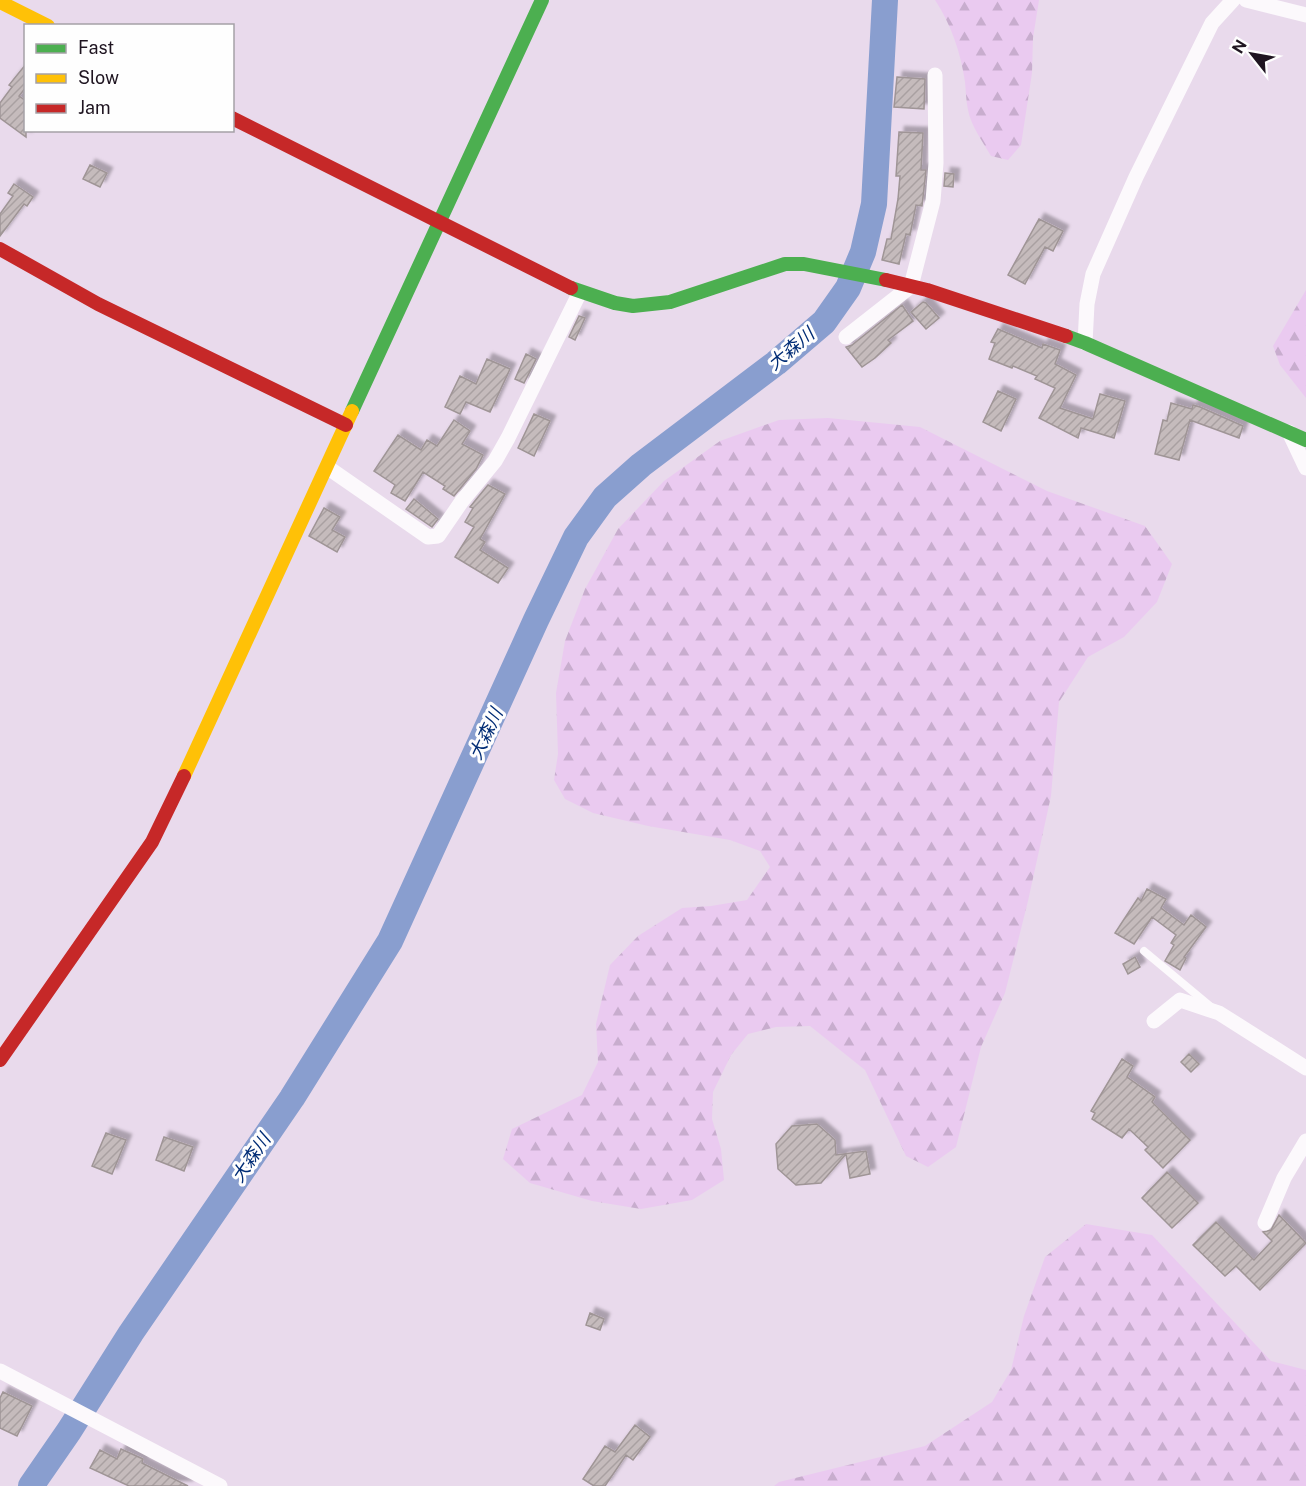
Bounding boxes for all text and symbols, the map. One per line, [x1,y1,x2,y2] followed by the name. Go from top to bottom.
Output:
[24,24,234,132] legend
[1222,24,1282,84] north arrow
[1228,36,1251,57] text: N
[78,37,114,58] text: Fast
[78,67,119,88] text: Slow
[78,97,111,118] text: Jam
[763,322,820,374] water label: 大森川
[465,703,507,763] water label: 大森川
[227,1128,276,1186] water label: 大森川

